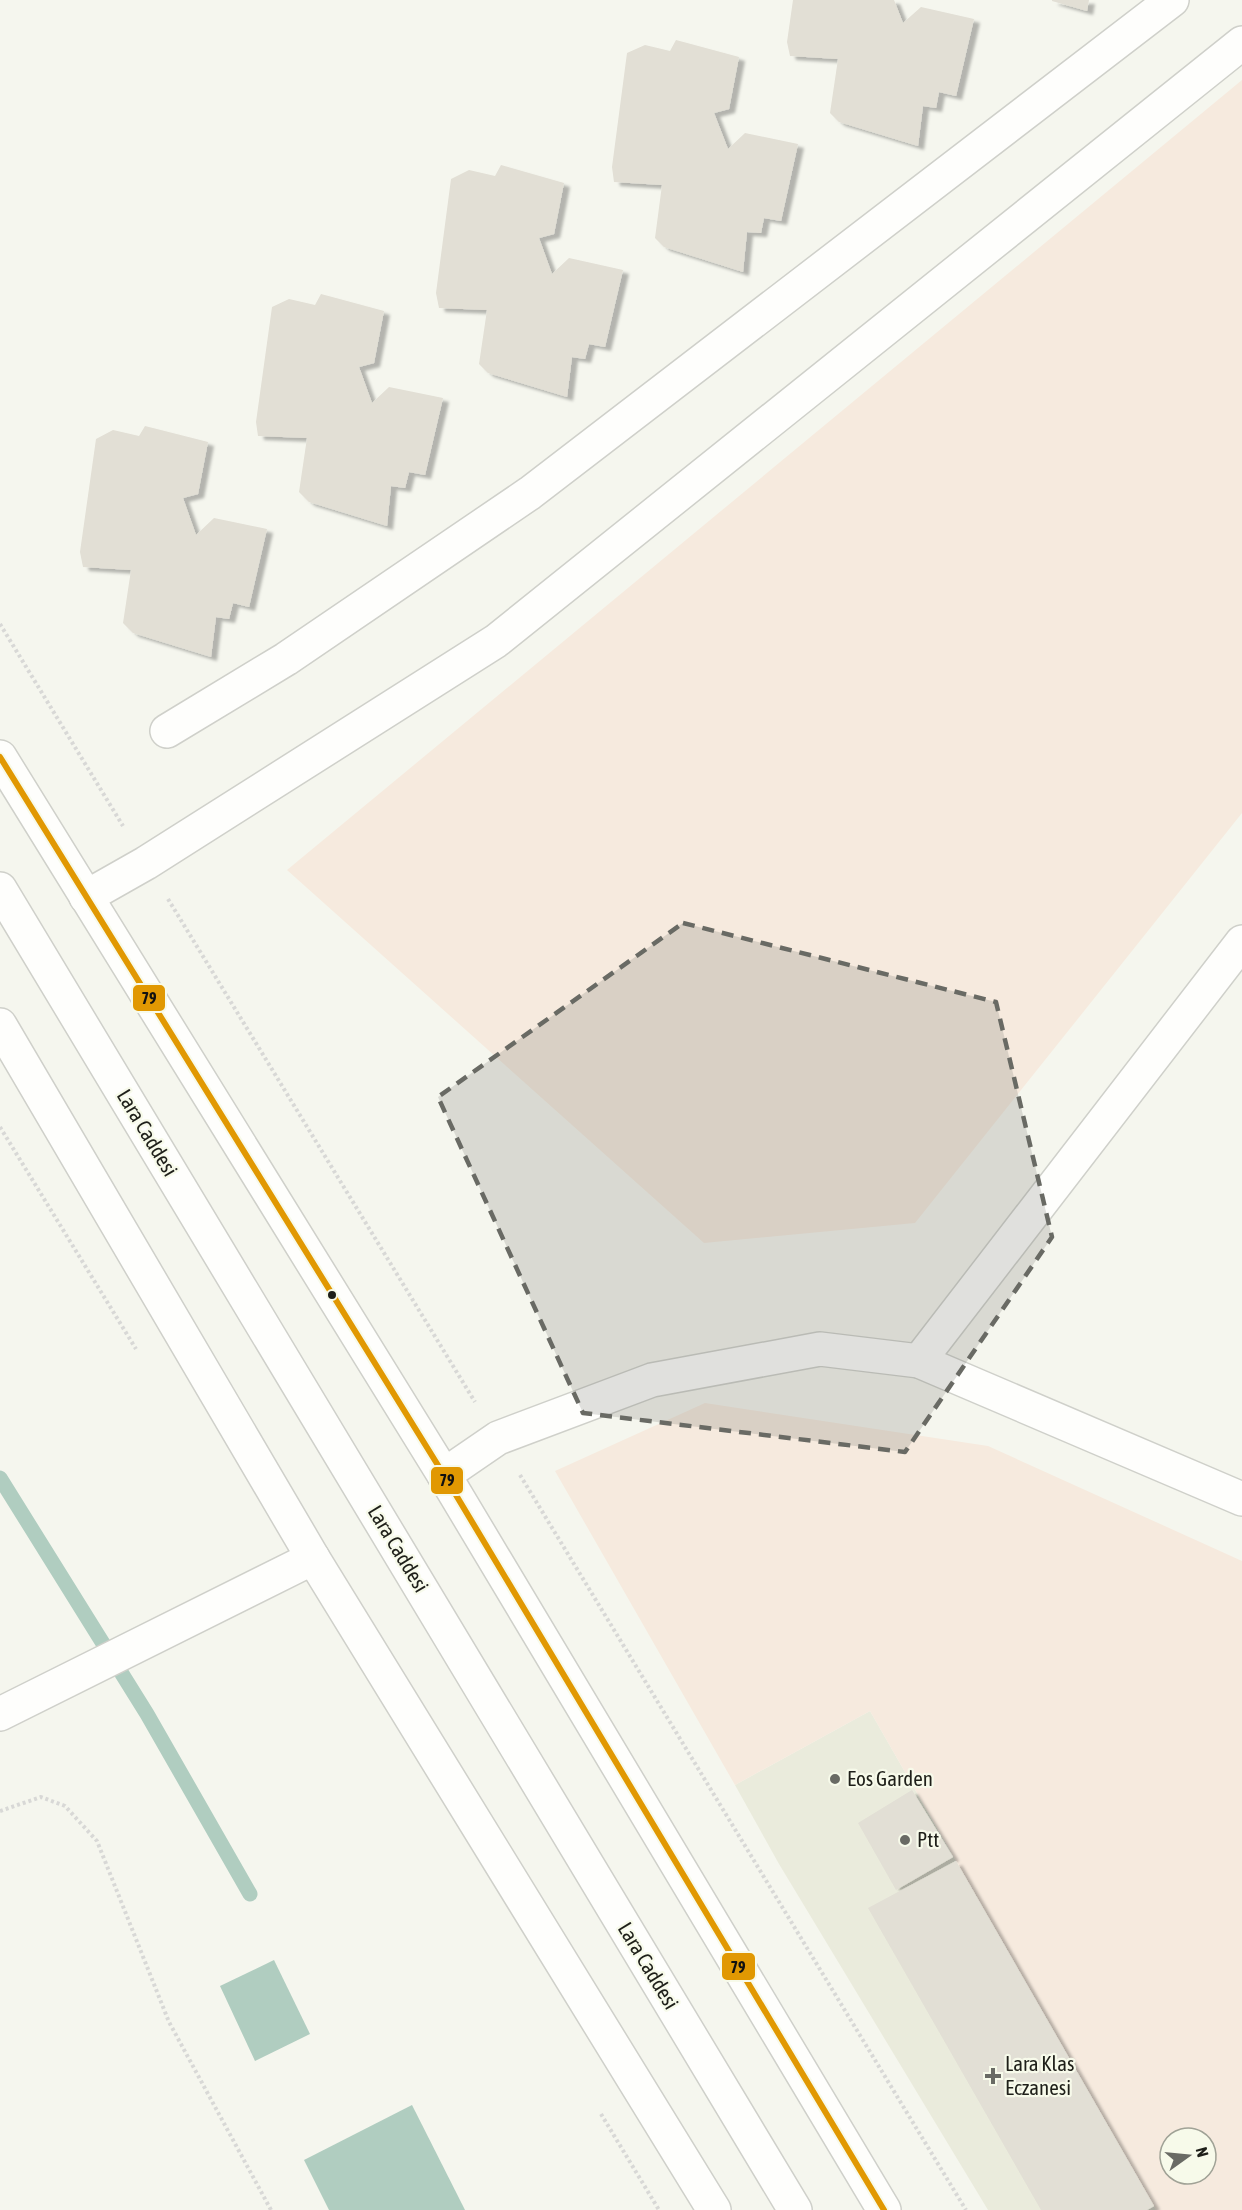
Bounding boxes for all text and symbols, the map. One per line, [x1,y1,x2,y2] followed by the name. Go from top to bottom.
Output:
[132,984,166,1012] line badge: 79
[141,989,157,1007] text: 79
[113,1085,183,1180] street label: Lara Caddesi
[326,1289,338,1301] unlabelled marker
[430,1466,464,1495] line badge: 79
[439,1471,455,1489] text: 79
[364,1501,434,1596] street label: Lara Caddesi
[847,1766,933,1790] place label: Eos Garden
[828,1772,842,1786] marker: Eos Garden
[917,1827,939,1851] place label: Ptt
[898,1833,912,1847] marker: Ptt
[614,1918,684,2013] street label: Lara Caddesi
[721,1952,756,1981] line badge: 79
[730,1958,746,1976] text: 79
[1005,2051,1074,2099] place label: Lara Klas Eczanesi
[986,2069,1000,2083] marker: Lara Klas Eczanesi
[1158,2126,1218,2186] north arrow
[1193,2145,1212,2159] text: N

